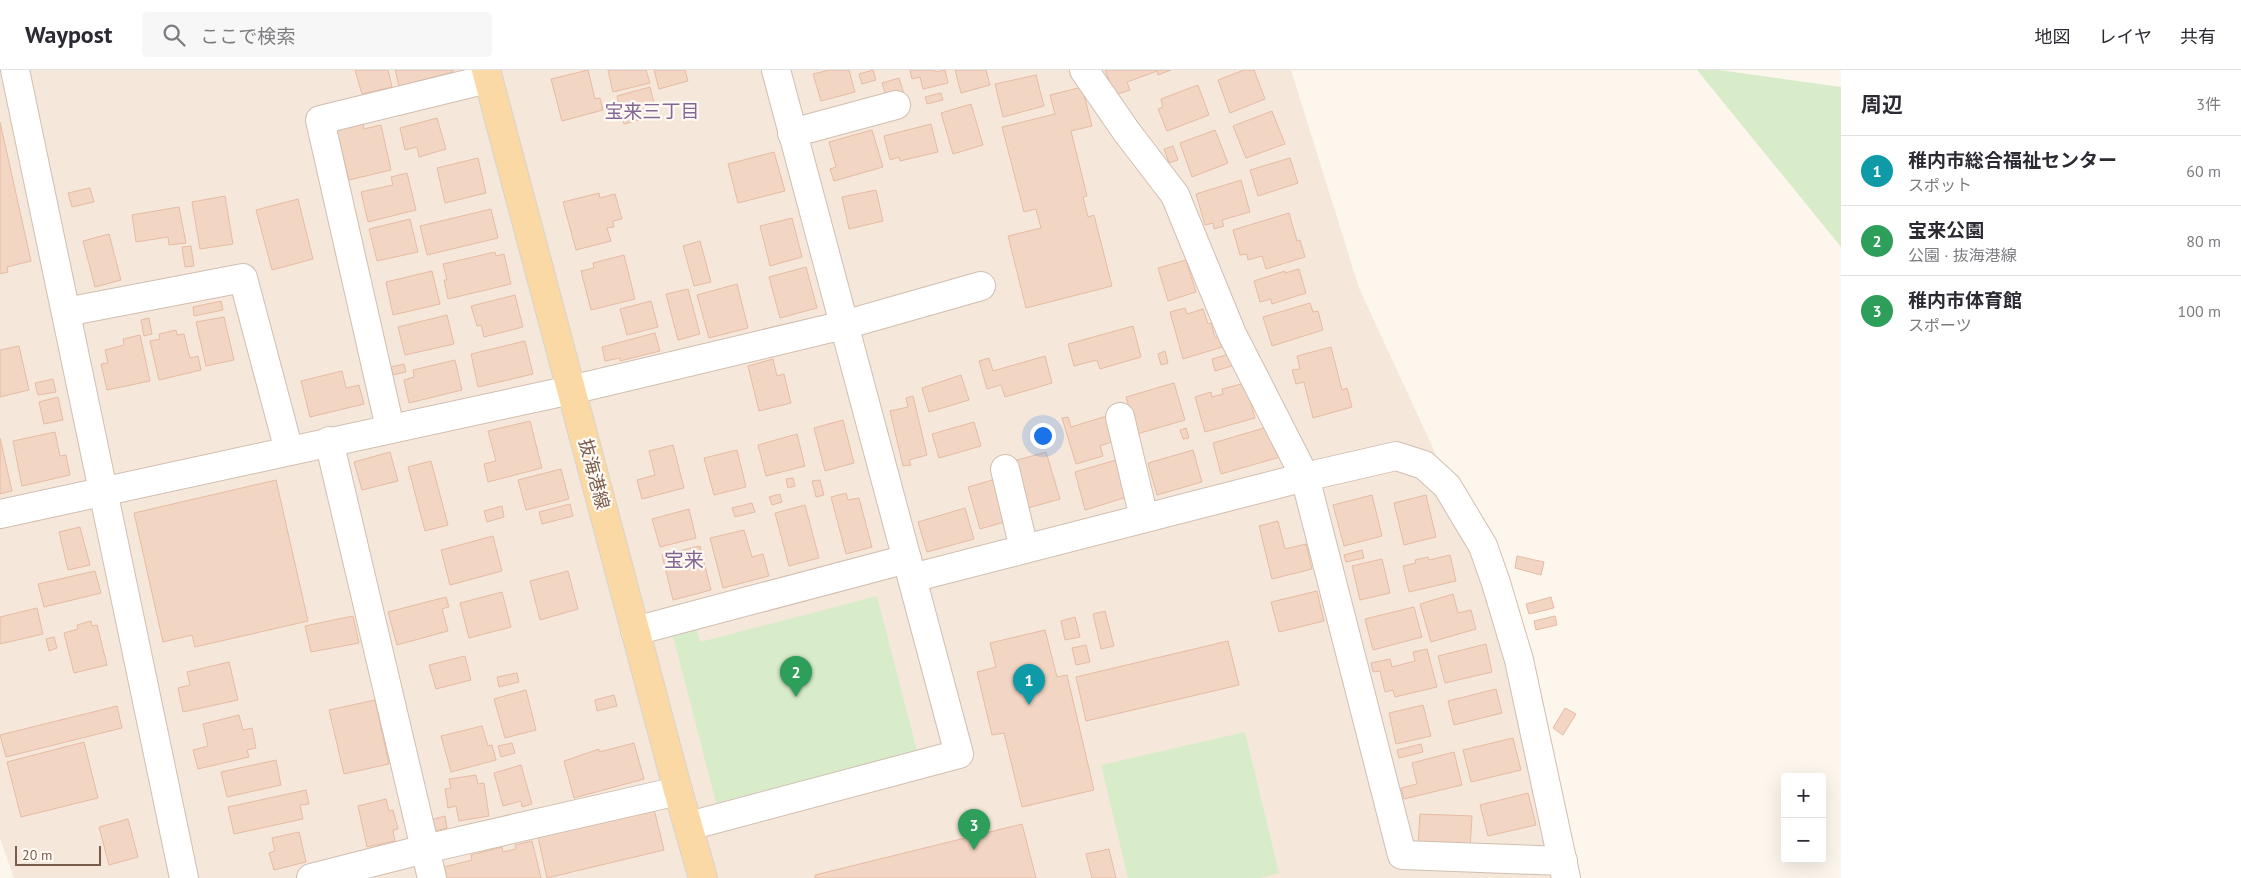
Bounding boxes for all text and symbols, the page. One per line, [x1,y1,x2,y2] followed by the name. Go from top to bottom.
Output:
[142,12,492,57] search box
[25,19,112,50] text: Waypost
[160,21,188,49] icon: search
[200,24,295,48] text: ここで検索
[2035,25,2071,48] text: 地図
[2099,25,2152,48] text: レイヤ
[2180,25,2216,48] text: 共有
[1861,91,1903,118] text: 周辺
[2196,94,2221,114] text: 3件
[604,99,700,123] district label: 宝来三丁目
[1908,148,2117,172] text: 稚内市総合福祉センター
[1872,161,1882,181] text: 1
[2186,161,2221,181] text: 60 m
[1908,175,1972,195] text: スポット
[1908,218,1984,242] text: 宝来公園
[1872,231,1882,251] text: 2
[2186,231,2221,251] text: 80 m
[1908,245,2017,265] text: 公園 · 抜海港線
[1908,288,2022,312] text: 稚内市体育館
[1872,301,1882,321] text: 3
[2178,301,2221,321] text: 100 m
[1908,315,1972,335] text: スポーツ
[1030,423,1056,449] your location
[574,436,615,512] street label: 抜海港線
[664,547,704,573] district label: 宝来
[780,656,812,697] pin: 2
[1013,664,1045,705] pin: 1
[1781,773,1826,863] map controls
[1781,773,1826,818] button: +
[958,809,990,850] pin: 3
[1781,818,1826,863] button: −
[15,843,101,866] scale bar
[22,846,52,864] text: 20 m

